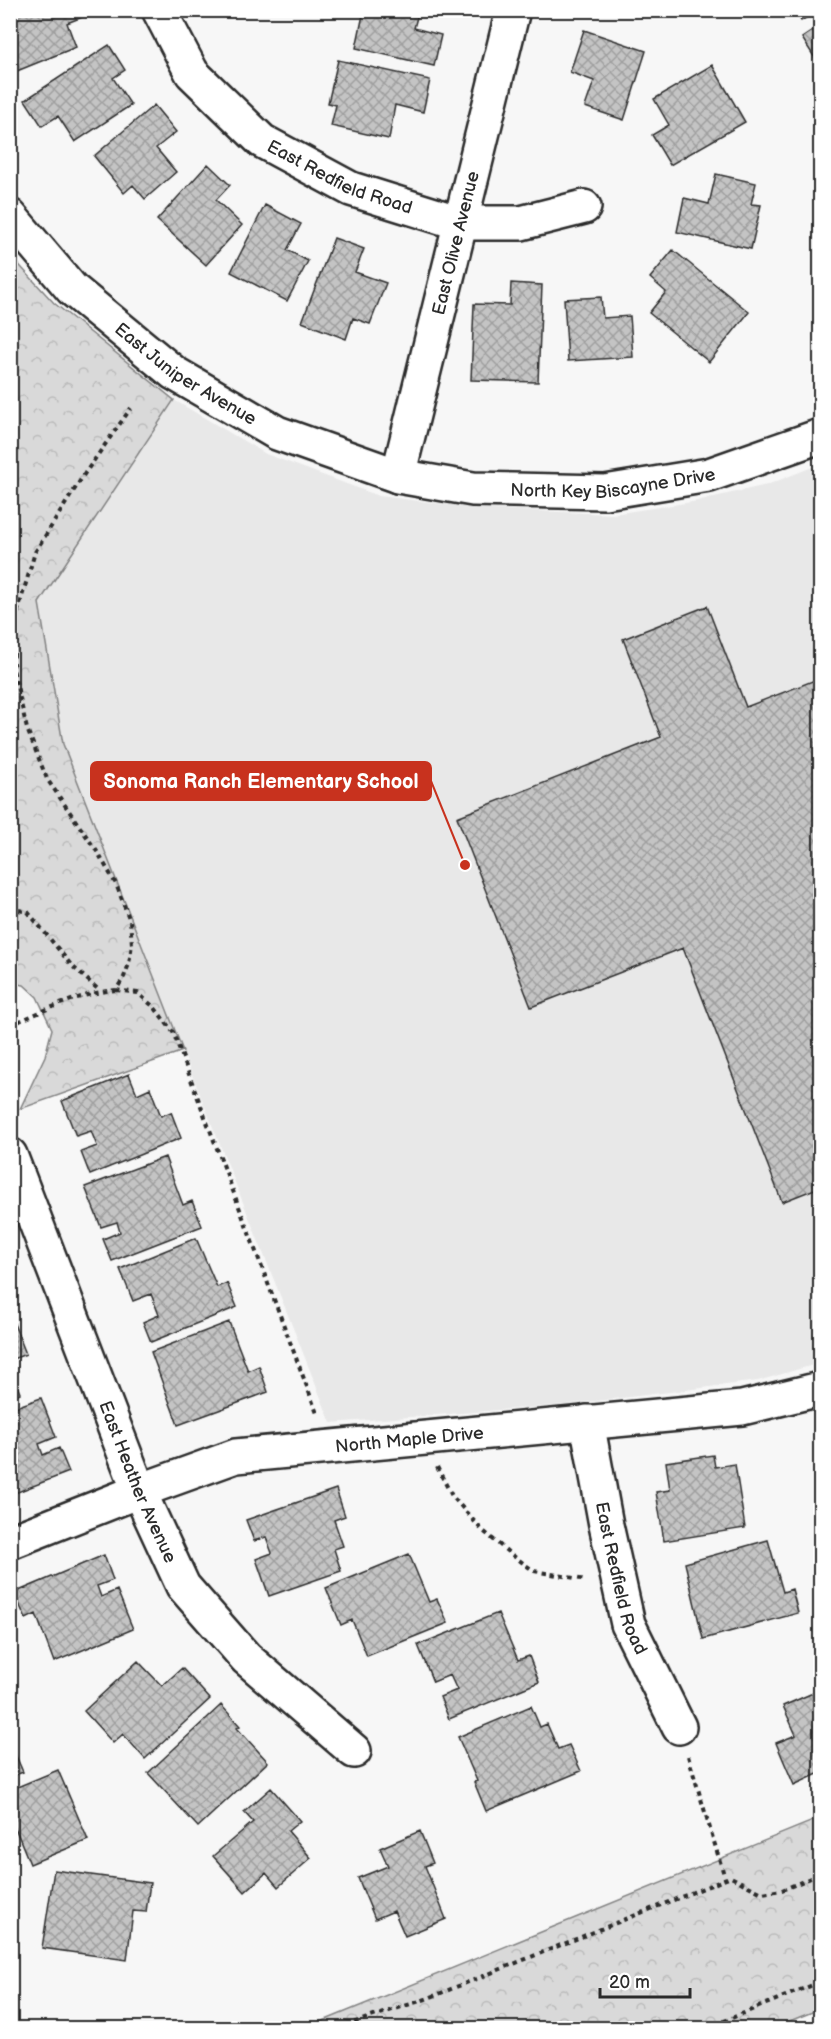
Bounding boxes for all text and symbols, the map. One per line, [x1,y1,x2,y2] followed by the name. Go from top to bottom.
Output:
[264,135,415,218] street label: East Redfield Road
[428,169,483,317] street label: East Olive Avenue
[111,318,261,429] street label: East Juniper Avenue
[510,463,718,503] street label: North Key Biscayne Drive
[91,762,431,800] callout: Sonoma Ranch Elementary School
[104,770,418,794] text: Sonoma Ranch Elementary School
[95,1398,181,1566] street label: East Heather Avenue
[334,1422,485,1457] street label: North Maple Drive
[591,1500,652,1658] street label: East Redfield Road
[600,1961,690,1999] scale bar
[609,1972,650,1993] text: 20 m

